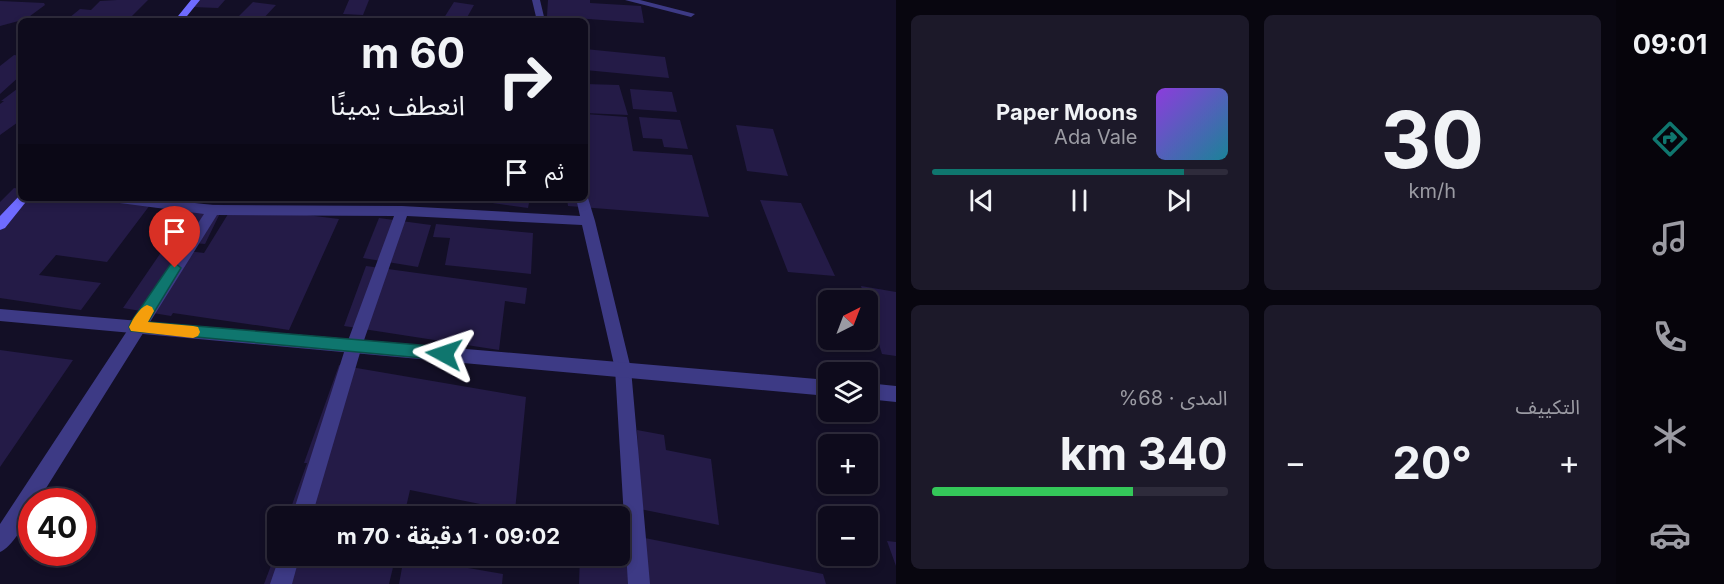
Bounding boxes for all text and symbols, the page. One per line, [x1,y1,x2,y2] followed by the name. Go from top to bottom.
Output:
[361,27,465,78] text: 60 m
[1633,28,1707,61] text: 09:01
[486,42,564,120] icon: right
[330,89,465,122] text: انعطف يمينًا
[1381,92,1484,187] text: 30
[996,99,1138,125] text: Paper Moons
[1649,118,1691,160] icon: directions
[1054,125,1138,149] text: Ada Vale
[500,156,533,189] icon: arrive
[545,159,564,185] text: ثم
[1408,179,1456,203] text: km/h
[965,184,998,217] icon: previous
[1063,184,1096,217] icon: pause
[1162,184,1195,217] icon: next
[149,206,200,268] pin
[158,215,191,248] icon: arrive
[1649,217,1691,259] icon: music
[818,290,878,350] north arrow
[818,290,878,566] map controls
[1649,316,1691,358] icon: phone
[412,322,476,386] position arrow
[818,362,878,422] button: layers
[1119,386,1228,410] text: المدى · 68%
[1516,395,1580,419] text: التكييف
[1649,415,1691,457] icon: climate
[1060,426,1228,481] text: 340 km
[818,434,878,494] button: +
[1393,435,1472,490] text: 20°
[1285,442,1306,482] text: −
[1558,442,1580,482] text: +
[18,488,96,566] speed limit sign: 40
[818,506,878,566] button: −
[1649,514,1691,556] icon: car
[337,523,560,549] text: 09:02 · 1 دقيقة · 70 m

